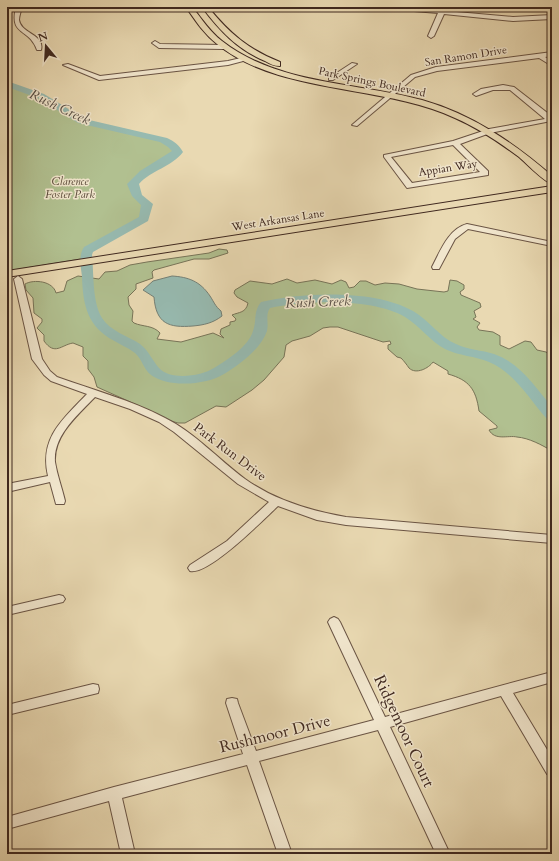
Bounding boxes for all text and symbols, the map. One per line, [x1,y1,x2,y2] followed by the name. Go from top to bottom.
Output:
[26,26,66,66] north arrow
[36,28,50,46] text: N
[424,42,508,70] street label: San Ramon Drive
[317,63,427,101] street label: Park Springs Boulevard
[26,85,94,129] water label: Rush Creek
[418,156,479,180] street label: Appian Way
[45,174,95,202] park label: Clarence Foster Park
[230,205,325,235] street label: West Arkansas Lane
[285,291,351,313] water label: Rush Creek
[190,419,270,485] street label: Park Run Drive
[368,671,440,791] street label: Ridgemoor Court
[217,710,333,758] street label: Rushmoor Drive

